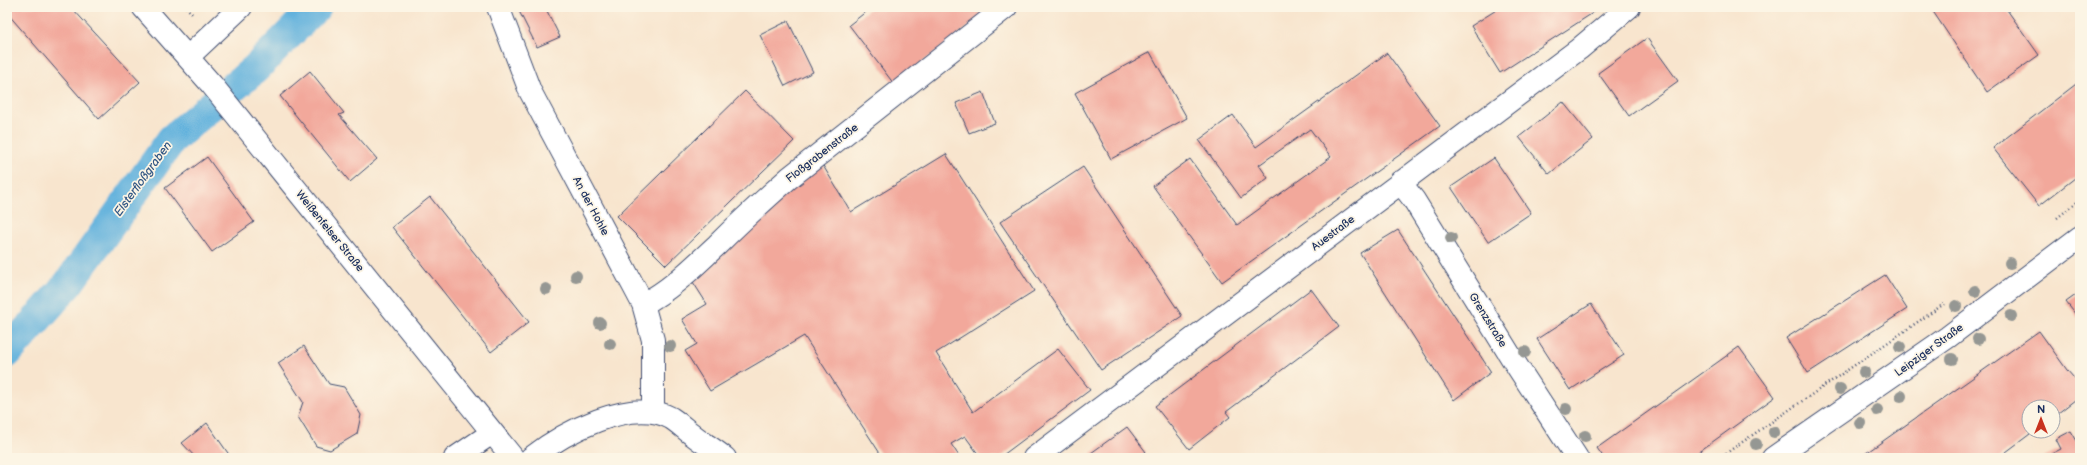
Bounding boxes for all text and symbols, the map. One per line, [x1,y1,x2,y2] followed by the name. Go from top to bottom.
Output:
[783,120,861,185] street label: Floßgrabenstraße
[111,138,175,219] water label: Elsterfloßgraben
[570,174,612,238] street label: An der Hohle
[293,188,367,275] street label: Weißenfelser Straße
[1309,212,1358,253] street label: Auestraße
[1466,290,1510,350] street label: Grenzstraße
[1892,321,1966,379] street label: Leipziger Straße
[2021,399,2061,439] north arrow
[2037,403,2045,416] text: N

